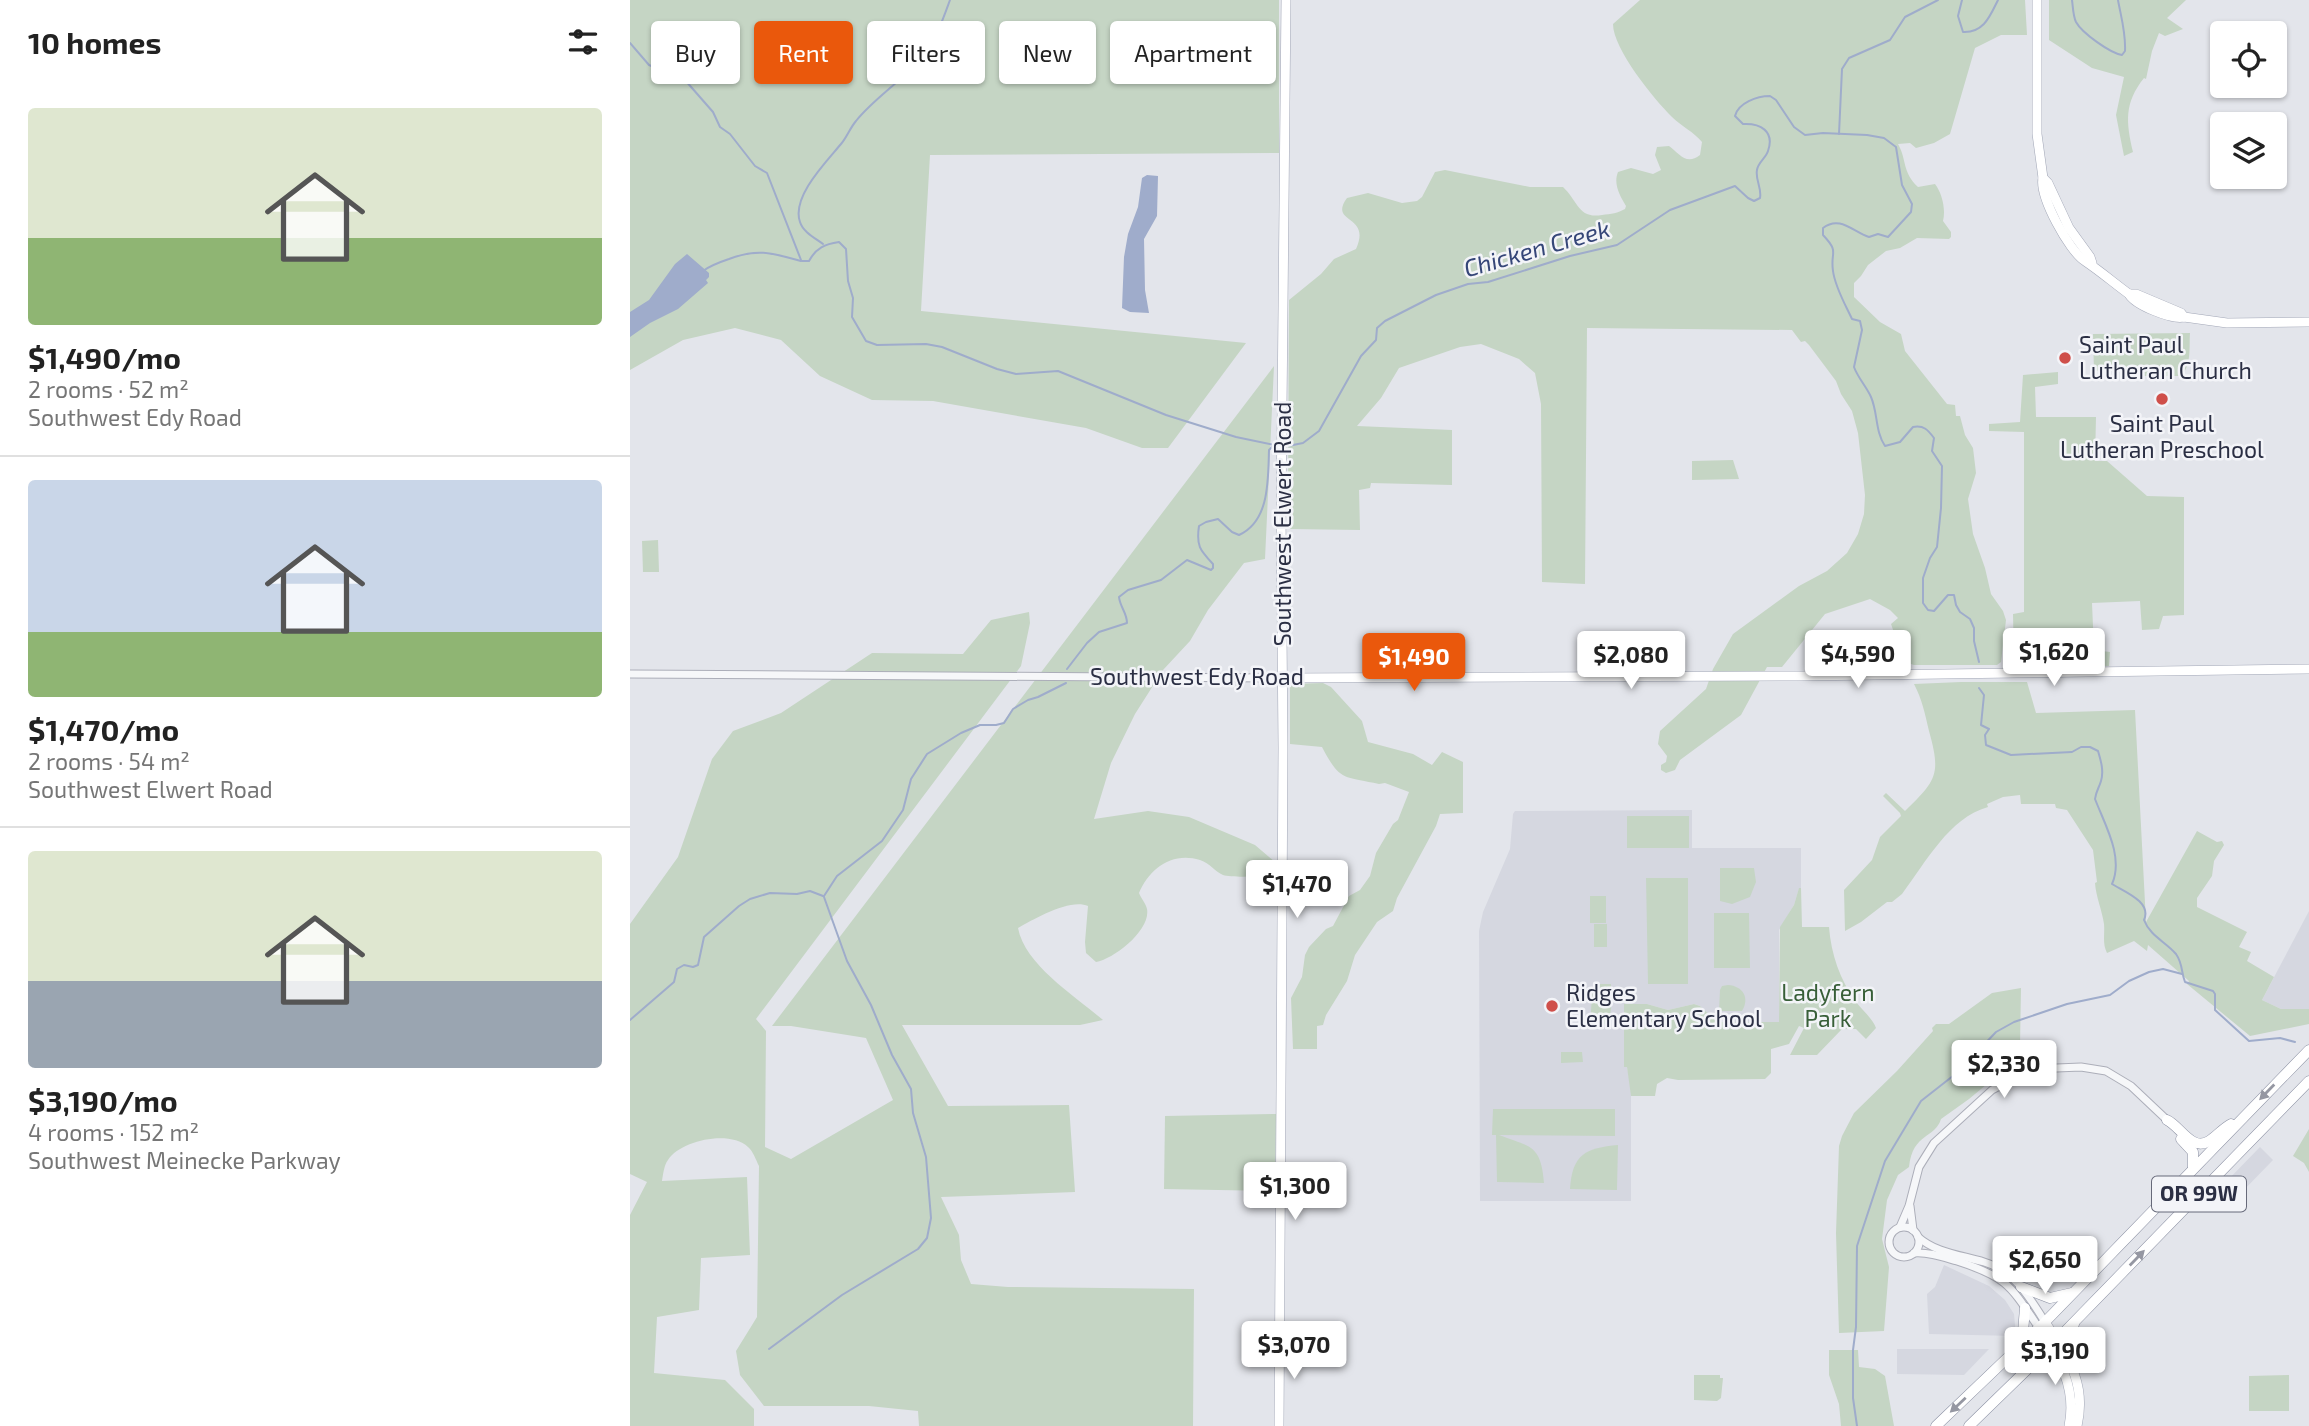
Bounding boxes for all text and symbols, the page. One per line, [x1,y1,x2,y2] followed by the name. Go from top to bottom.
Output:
[651,21,740,84] chip: Buy
[754,21,853,84] chip: Rent
[867,21,985,84] chip: Filters
[999,21,1096,84] chip: New
[1110,21,1276,84] chip: Apartment
[2210,21,2287,189] map controls
[2210,21,2287,98] button: locate
[564,23,602,61] icon: filters
[28,24,161,60] text: 10 homes
[2210,112,2287,189] button: layers
[252,154,378,280] icon: home
[1460,213,1613,282] water label: Chicken Creek
[2079,330,2252,384] place label: Saint Paul Lutheran Church
[28,339,181,375] text: $1,490/mo
[2057,350,2073,366] marker: Saint Paul Lutheran Church
[28,375,189,403] text: 2 rooms · 52 m²
[2154,391,2170,407] marker: Saint Paul Lutheran Preschool
[1268,402,1296,646] street label: Southwest Elwert Road
[28,403,242,431] text: Southwest Edy Road
[2060,409,2264,463] place label: Saint Paul Lutheran Preschool
[252,526,378,652] icon: home
[1997,628,2111,688] pin: $1,620
[1801,630,1915,690] pin: $4,590
[1574,632,1688,691] pin: $2,080
[1357,634,1471,693] pin: $1,490
[2019,637,2089,665] text: $1,620
[1821,639,1895,667] text: $4,590
[1593,640,1669,668] text: $2,080
[1378,642,1450,670] text: $1,490
[1090,662,1304,690] street label: Southwest Edy Road
[28,711,179,747] text: $1,470/mo
[28,747,190,775] text: 2 rooms · 54 m²
[28,775,273,803] text: Southwest Elwert Road
[1240,860,1354,920] pin: $1,470
[1262,869,1332,897] text: $1,470
[252,897,378,1023] icon: home
[1566,978,1762,1032] place label: Ridges Elementary School
[1781,978,1875,1032] park label: Ladyfern Park
[1544,998,1560,1014] marker: Ridges Elementary School
[1947,1040,2061,1100] pin: $2,330
[1968,1049,2040,1077] text: $2,330
[28,1082,178,1118] text: $3,190/mo
[2258,1084,2275,1101] one-way arrow
[28,1118,199,1146] text: 4 rooms · 152 m²
[28,1146,341,1174] text: Southwest Meinecke Parkway
[1238,1162,1352,1222] pin: $1,300
[1260,1171,1330,1199] text: $1,300
[2152,1176,2246,1212] road number: OR 99W
[1988,1236,2102,1296] pin: $2,650
[2008,1245,2082,1273] text: $2,650
[2128,1250,2145,1267] one-way arrow
[1237,1322,1351,1381] pin: $3,070
[1998,1328,2112,1387] pin: $3,190
[1257,1330,1331,1358] text: $3,070
[2021,1336,2089,1364] text: $3,190
[1950,1397,1967,1413] one-way arrow

